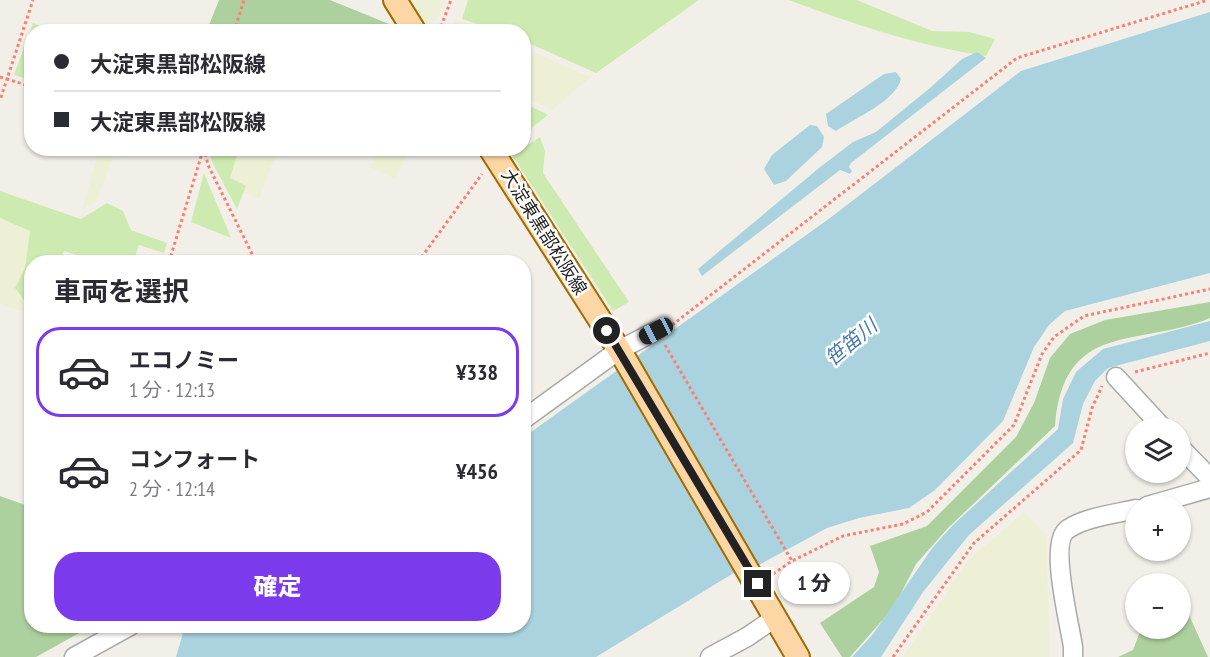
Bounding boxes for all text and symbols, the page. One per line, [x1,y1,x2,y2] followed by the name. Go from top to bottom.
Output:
[90,50,266,78] text: 大淀東黒部松阪線
[90,108,266,136] text: 大淀東黒部松阪線
[497,165,592,299] street label: 大淀東黒部松阪線
[54,274,189,308] text: 車両を選択
[820,311,884,371] water label: 笹笛川
[636,315,676,347] car
[593,317,620,344] route start
[57,345,111,399] icon: car
[129,346,239,374] text: エコノミー
[456,358,498,386] text: ¥338
[129,377,215,403] text: 1 分 · 12:13
[1125,417,1191,639] map controls
[1125,417,1191,483] button: layers
[57,444,111,498] icon: car
[129,445,260,473] text: コンフォート
[456,457,498,485] text: ¥456
[129,476,215,502] text: 2 分 · 12:14
[1125,495,1191,561] button: +
[54,552,501,621] button: 確定
[779,563,851,605] callout: 1 分
[744,570,771,597] route end
[797,570,831,596] text: 1 分
[1125,573,1191,639] button: −

